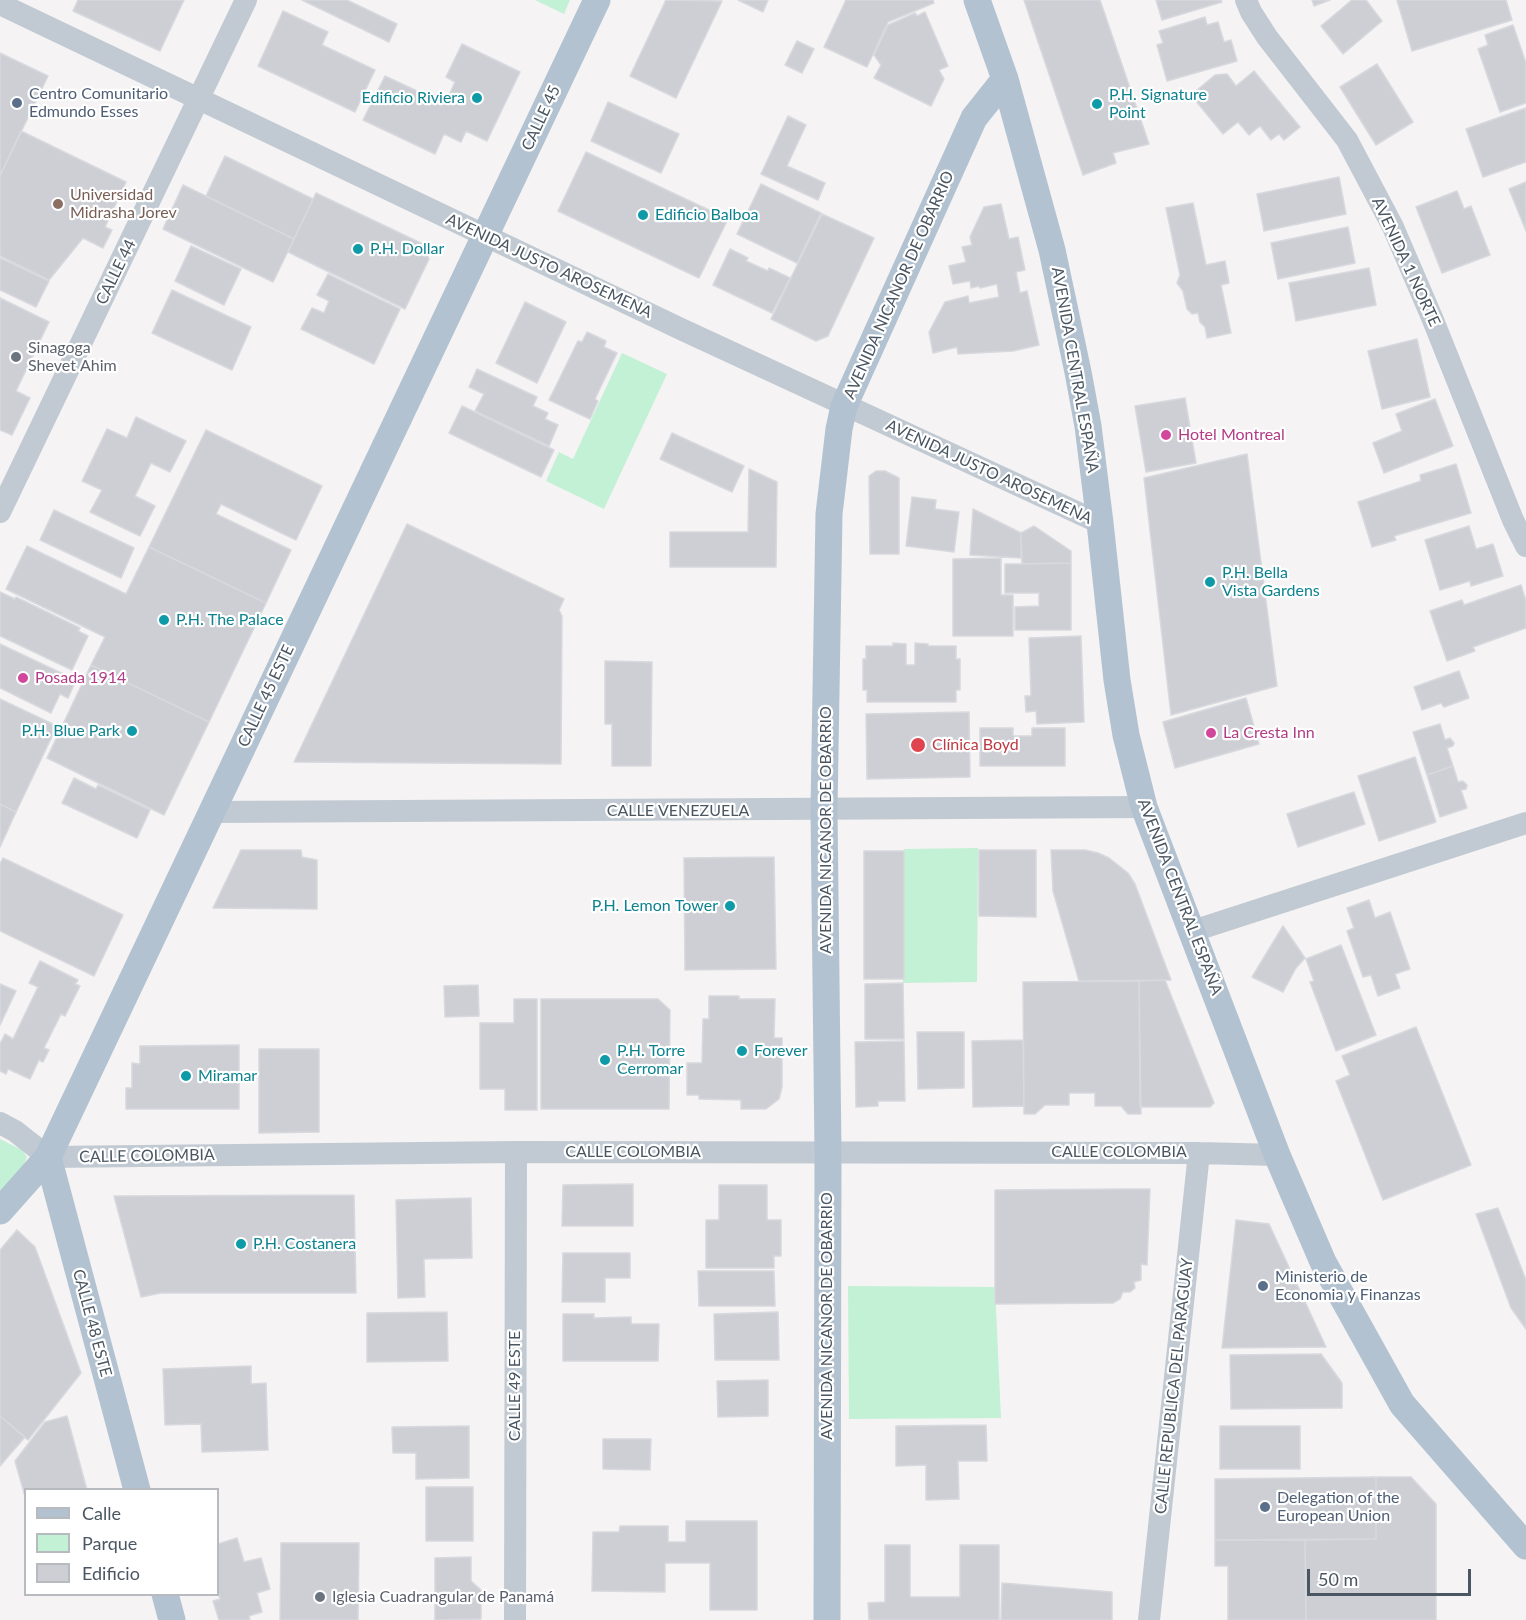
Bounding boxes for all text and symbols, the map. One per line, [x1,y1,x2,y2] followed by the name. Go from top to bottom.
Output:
[518,82,564,154] street label: CALLE 45
[29,84,168,122] place label: Centro Comunitario Edmundo Esses
[1109,85,1207,123] place label: P.H. Signature Point
[362,88,465,108] place label: Edificio Riviera
[470,91,484,105] marker: Edificio Riviera
[10,96,24,110] marker: Centro Comunitario Edmundo Esses
[1090,97,1104,111] marker: P.H. Signature Point
[840,168,958,402] street label: AVENIDA NICANOR DE OBARRIO
[70,185,177,223] place label: Universidad Midrasha Jorev
[1368,194,1444,330] street label: AVENIDA 1 NORTE
[51,197,65,211] marker: Universidad Midrasha Jorev
[655,205,758,225] place label: Edificio Balboa
[636,208,650,222] marker: Edificio Balboa
[443,210,655,322] street label: AVENIDA JUSTO AROSEMENA
[92,236,140,308] street label: CALLE 44
[370,239,444,259] place label: P.H. Dollar
[351,242,365,256] marker: P.H. Dollar
[1047,265,1103,475] street label: AVENIDA CENTRAL ESPAÑA
[28,338,117,376] place label: Sinagoga Shevet Ahim
[9,350,23,364] marker: Sinagoga Shevet Ahim
[883,416,1095,528] street label: AVENIDA JUSTO AROSEMENA
[1178,425,1285,445] place label: Hotel Montreal
[1159,428,1173,442] marker: Hotel Montreal
[1222,563,1320,601] place label: P.H. Bella Vista Gardens
[1203,575,1217,589] marker: P.H. Bella Vista Gardens
[176,610,284,630] place label: P.H. The Palace
[157,613,171,627] marker: P.H. The Palace
[234,642,298,750] street label: CALLE 45 ESTE
[35,668,126,688] place label: Posada 1914
[16,671,30,685] marker: Posada 1914
[816,706,836,954] street label: AVENIDA NICANOR DE OBARRIO
[21,721,120,741] place label: P.H. Blue Park
[1223,723,1315,743] place label: La Cresta Inn
[125,724,139,738] marker: P.H. Blue Park
[1204,726,1218,740] marker: La Cresta Inn
[932,735,1019,755] place label: Clínica Boyd
[909,736,927,754] marker: Clínica Boyd
[1134,796,1226,998] street label: AVENIDA CENTRAL ESPAÑA
[607,801,749,821] street label: CALLE VENEZUELA
[592,896,718,916] place label: P.H. Lemon Tower
[723,899,737,913] marker: P.H. Lemon Tower
[617,1041,685,1079] place label: P.H. Torre Cerromar
[754,1041,807,1061] place label: Forever
[735,1044,749,1058] marker: Forever
[598,1053,612,1067] marker: P.H. Torre Cerromar
[198,1066,257,1086] place label: Miramar
[179,1069,193,1083] marker: Miramar
[565,1142,701,1162] street label: CALLE COLOMBIA
[1051,1142,1187,1162] street label: CALLE COLOMBIA
[79,1145,215,1167] street label: CALLE COLOMBIA
[817,1192,837,1440] street label: AVENIDA NICANOR DE OBARRIO
[253,1234,356,1254] place label: P.H. Costanera
[234,1237,248,1251] marker: P.H. Costanera
[1151,1257,1197,1515] street label: CALLE REPUBLICA DEL PARAGUAY
[68,1267,116,1379] street label: CALLE 48 ESTE
[1275,1267,1421,1305] place label: Ministerio de Economia y Finanzas
[1256,1279,1270,1293] marker: Ministerio de Economia y Finanzas
[505,1331,525,1441] street label: CALLE 49 ESTE
[24,1488,219,1596] legend
[1277,1488,1400,1526] place label: Delegation of the European Union
[1258,1500,1272,1514] marker: Delegation of the European Union
[82,1502,121,1524] text: Calle
[82,1532,137,1554] text: Parque
[1310,1557,1474,1595] scale bar
[82,1562,140,1584] text: Edificio
[1318,1568,1358,1590] text: 50 m
[332,1587,554,1607] place label: Iglesia Cuadrangular de Panamá
[313,1590,327,1604] marker: Iglesia Cuadrangular de Panamá

